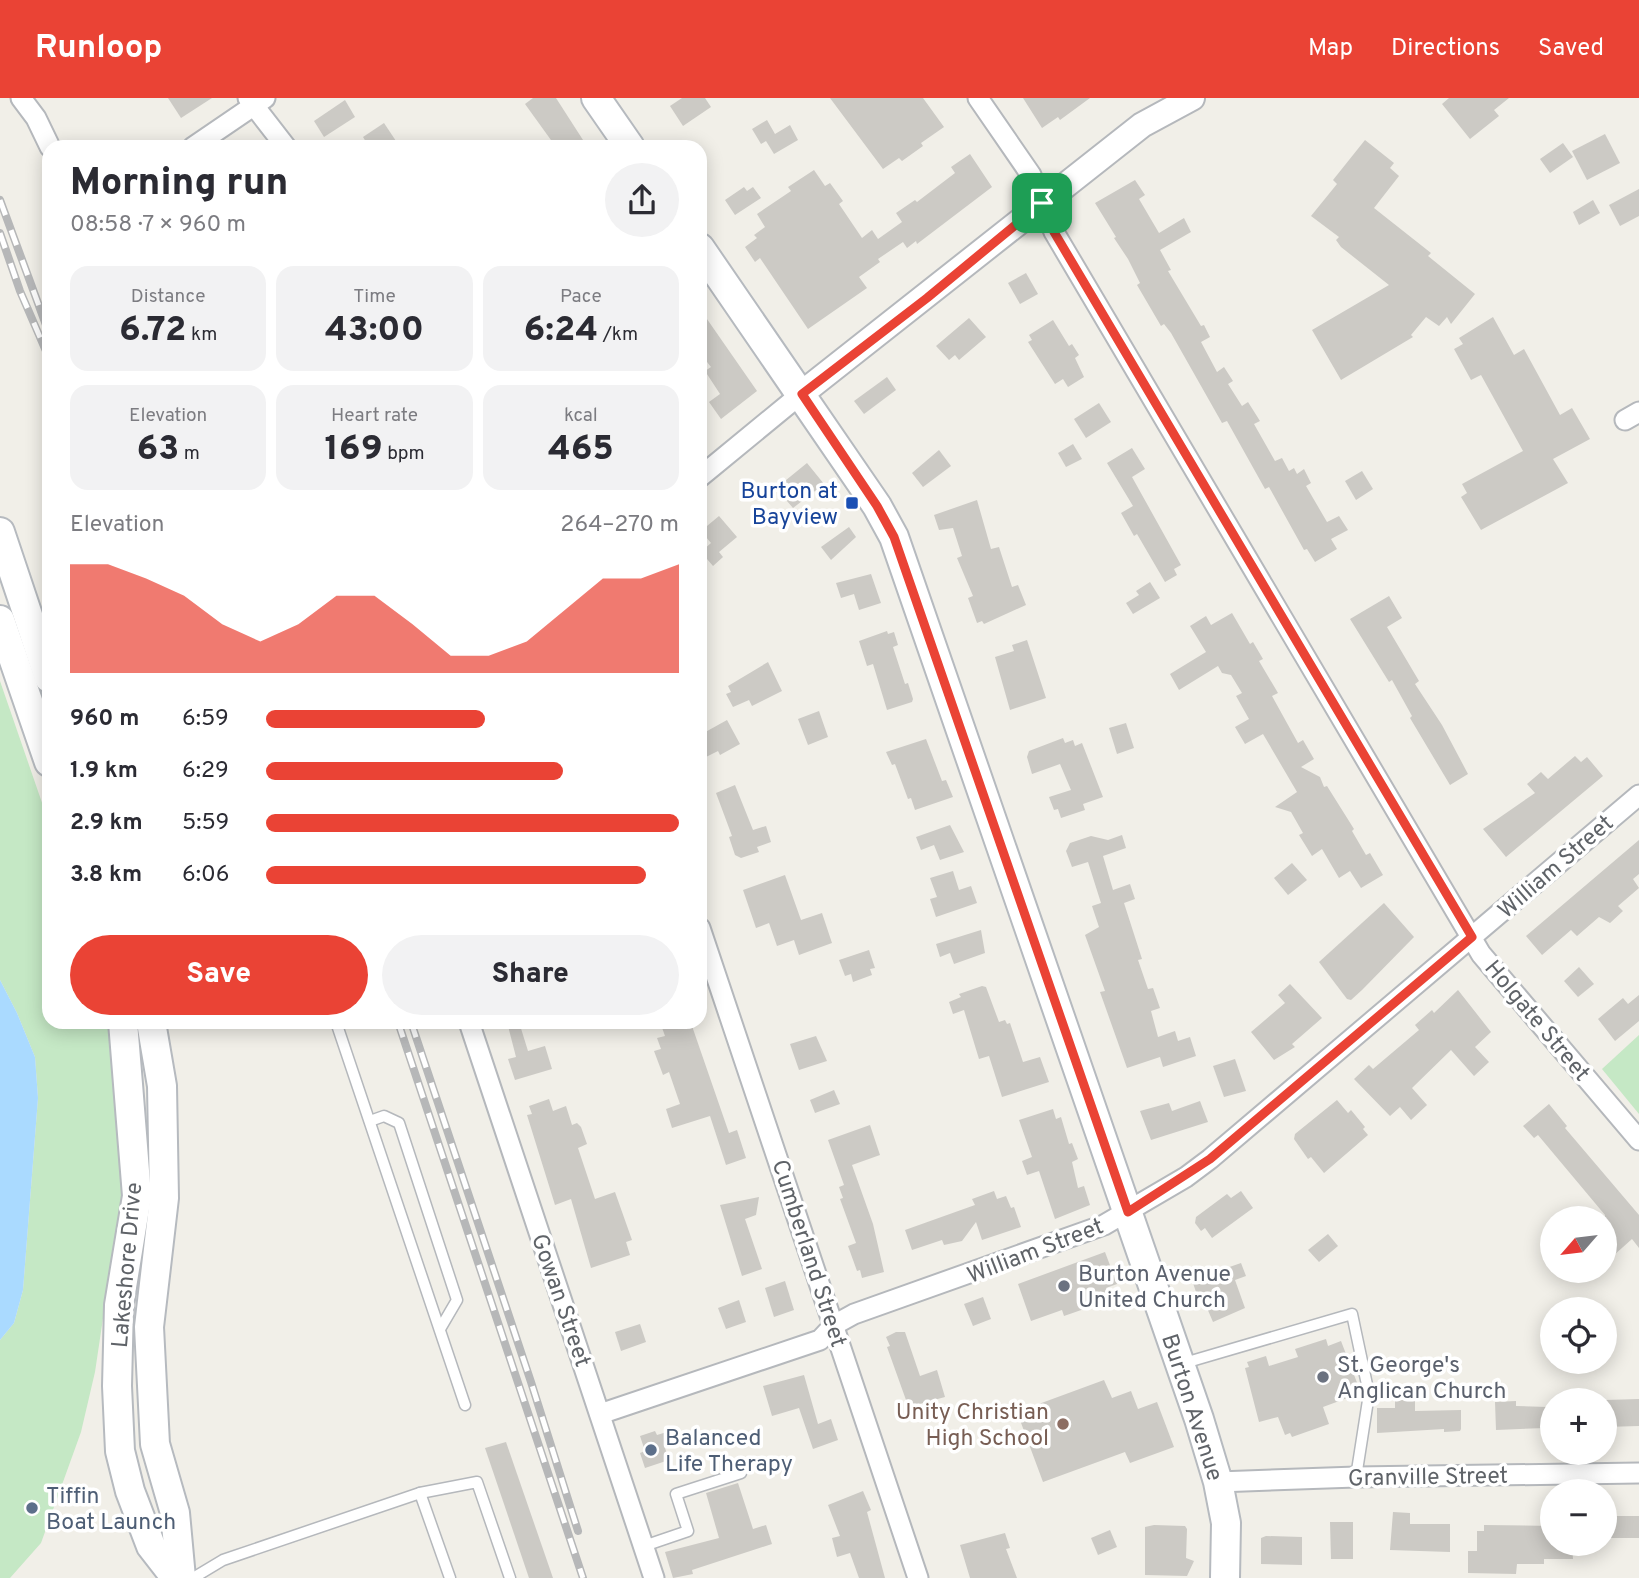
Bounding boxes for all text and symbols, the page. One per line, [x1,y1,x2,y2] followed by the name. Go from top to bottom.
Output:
[35,28,162,70] text: Runloop
[1308,34,1353,64] text: Map
[1391,34,1500,64] text: Directions
[1538,34,1604,64] text: Saved
[70,160,288,209] text: Morning run
[605,163,679,237] button: share
[1012,173,1072,233] pin
[1023,184,1061,222] icon: arrive
[70,211,246,240] text: 08:58 · 7 × 960 m
[131,285,205,309] text: Distance
[353,285,396,309] text: Time
[560,285,602,309] text: Pace
[119,309,186,353] text: 6.72
[325,309,424,353] text: 43:00
[524,309,598,353] text: 6:24
[186,323,217,347] text: km
[598,323,638,347] text: /km
[129,404,207,428] text: Elevation
[331,404,418,428] text: Heart rate
[564,404,598,428] text: kcal
[137,428,179,472] text: 63
[324,428,383,472] text: 169
[548,428,614,472] text: 465
[179,442,200,466] text: m
[383,442,424,466] text: bpm
[741,478,838,533] place label: Burton at Bayview
[844,495,860,511] marker: Burton at Bayview
[70,511,165,540] text: Elevation
[560,511,679,540] text: 264–270 m
[70,705,139,734] text: 960 m
[182,705,229,734] text: 6:59
[70,757,138,786] text: 1.9 km
[182,757,229,786] text: 6:29
[70,809,143,838] text: 2.9 km
[182,809,229,838] text: 5:59
[1493,810,1620,926] street label: William Street
[70,861,142,890] text: 3.8 km
[182,861,229,890] text: 6:06
[70,935,368,1015] button: Save
[382,935,679,1015] button: Share
[1477,955,1595,1088] street label: Holgate Street
[764,1156,852,1351] street label: Cumberland Street
[107,1181,150,1349] street label: Lakeshore Drive
[1540,1206,1617,1283] north arrow
[1540,1206,1617,1556] map controls
[964,1213,1108,1292] street label: William Street
[523,1231,596,1371] street label: Gowan Street
[1078,1261,1231,1316] place label: Burton Avenue United Church
[1056,1278,1072,1294] marker: Burton Avenue United Church
[1540,1297,1617,1374] button: locate
[1153,1331,1228,1485] street label: Burton Avenue
[1337,1352,1507,1407] place label: St. George's Anglican Church
[1315,1369,1331,1385] marker: St. George's Anglican Church
[1540,1388,1617,1465] button: +
[896,1399,1049,1454] place label: Unity Christian High School
[1055,1416,1071,1432] marker: Unity Christian High School
[665,1425,793,1480] place label: Balanced Life Therapy
[643,1442,659,1458] marker: Balanced Life Therapy
[1348,1463,1508,1494] street label: Granville Street
[1540,1479,1617,1556] button: −
[46,1483,176,1538] place label: Tiffin Boat Launch
[24,1500,40,1516] marker: Tiffin Boat Launch

